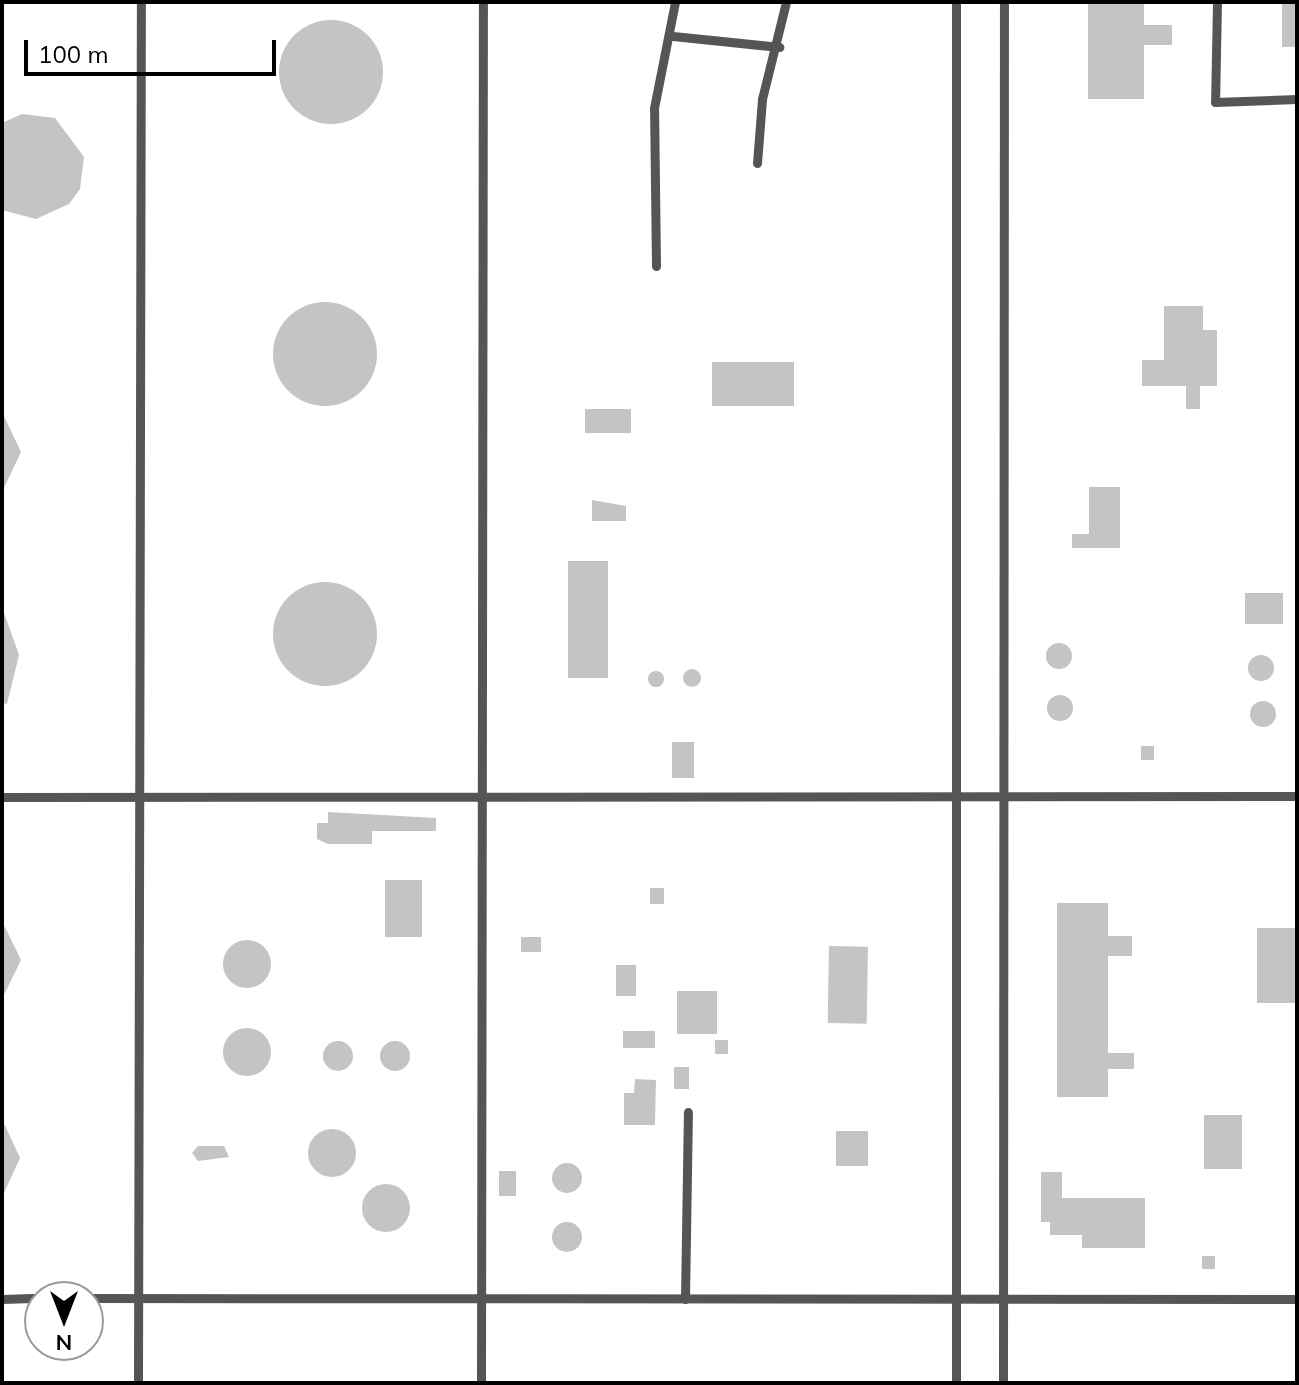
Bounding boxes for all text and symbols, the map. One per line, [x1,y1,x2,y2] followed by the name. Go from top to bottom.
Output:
[28,24,280,74] scale bar
[38,39,109,69] text: 100 m
[24,1281,104,1361] north arrow
[56,1329,72,1357] text: N

